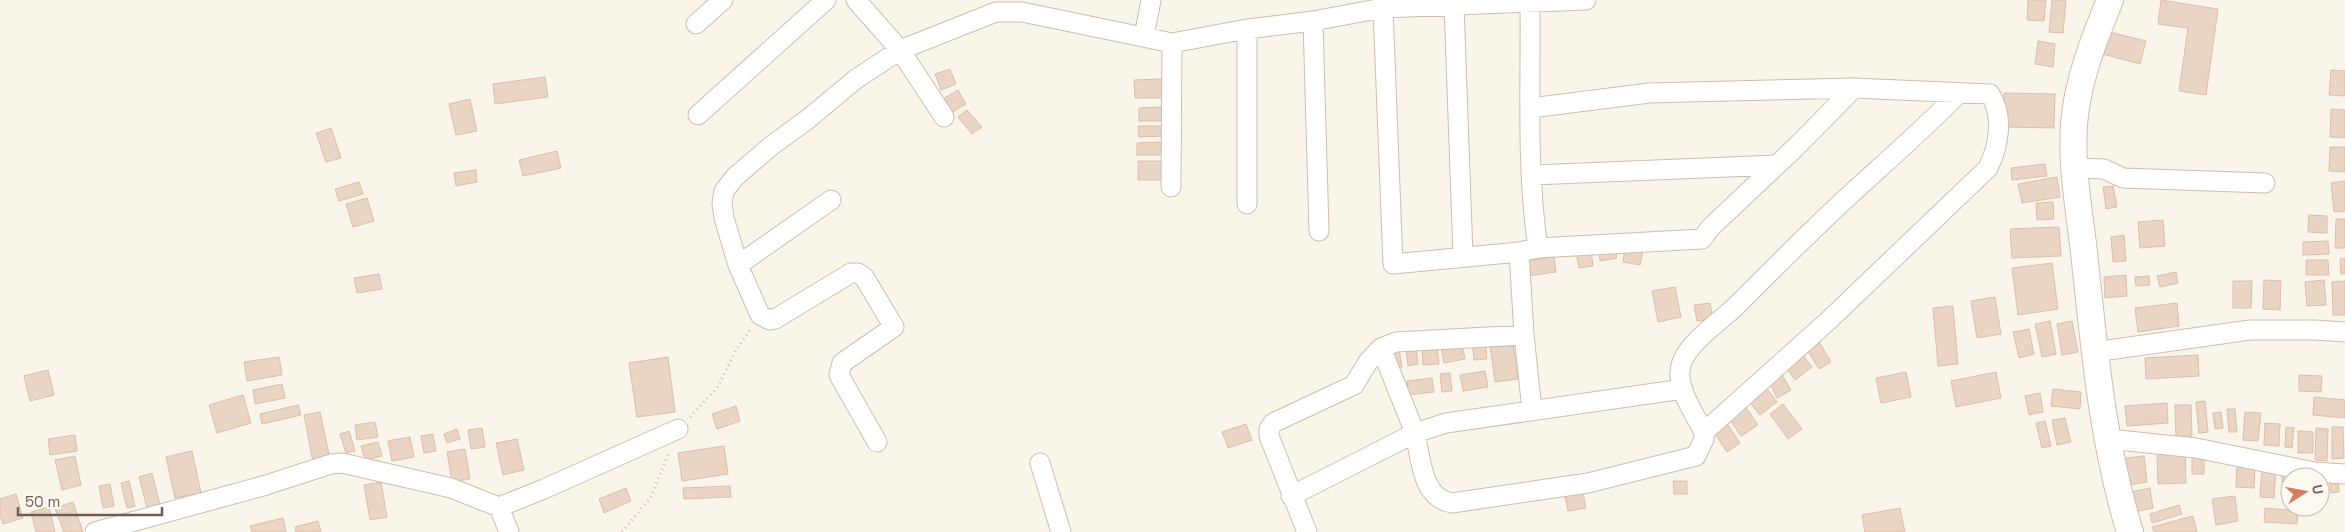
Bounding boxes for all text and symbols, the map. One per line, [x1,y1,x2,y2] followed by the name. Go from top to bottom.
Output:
[2280,467,2330,517] north arrow
[2308,483,2327,496] text: U
[18,484,161,516] scale bar
[25,492,60,511] text: 50 m

